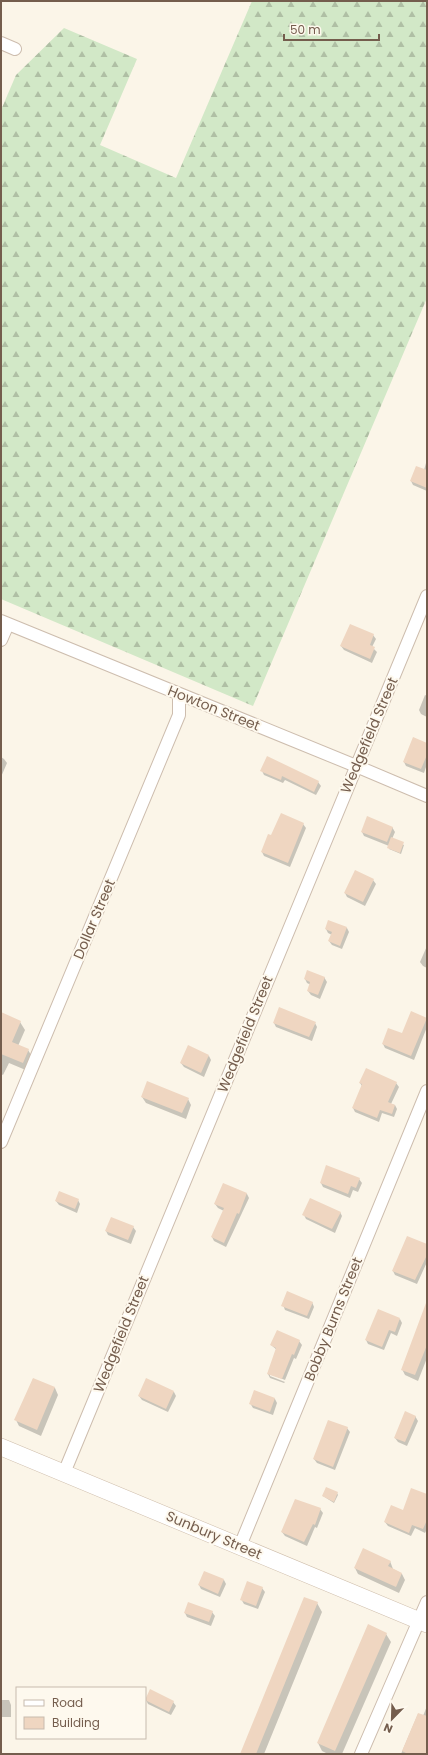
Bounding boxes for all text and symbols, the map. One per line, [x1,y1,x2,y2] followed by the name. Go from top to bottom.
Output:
[284,16,379,42] scale bar
[290,21,321,38] text: 50 m
[336,674,402,796] street label: Wedgefield Street
[165,680,263,736] street label: Howton Street
[68,876,120,962] street label: Dollar Street
[212,973,278,1095] street label: Wedgefield Street
[299,1254,367,1384] street label: Bobby Burns Street
[88,1273,154,1395] street label: Wedgefield Street
[163,1506,265,1564] street label: Sunbury Street
[16,1687,146,1739] legend
[52,1694,83,1711] text: Road
[372,1699,412,1739] north arrow
[52,1714,100,1731] text: Building
[381,1719,395,1737] text: N

